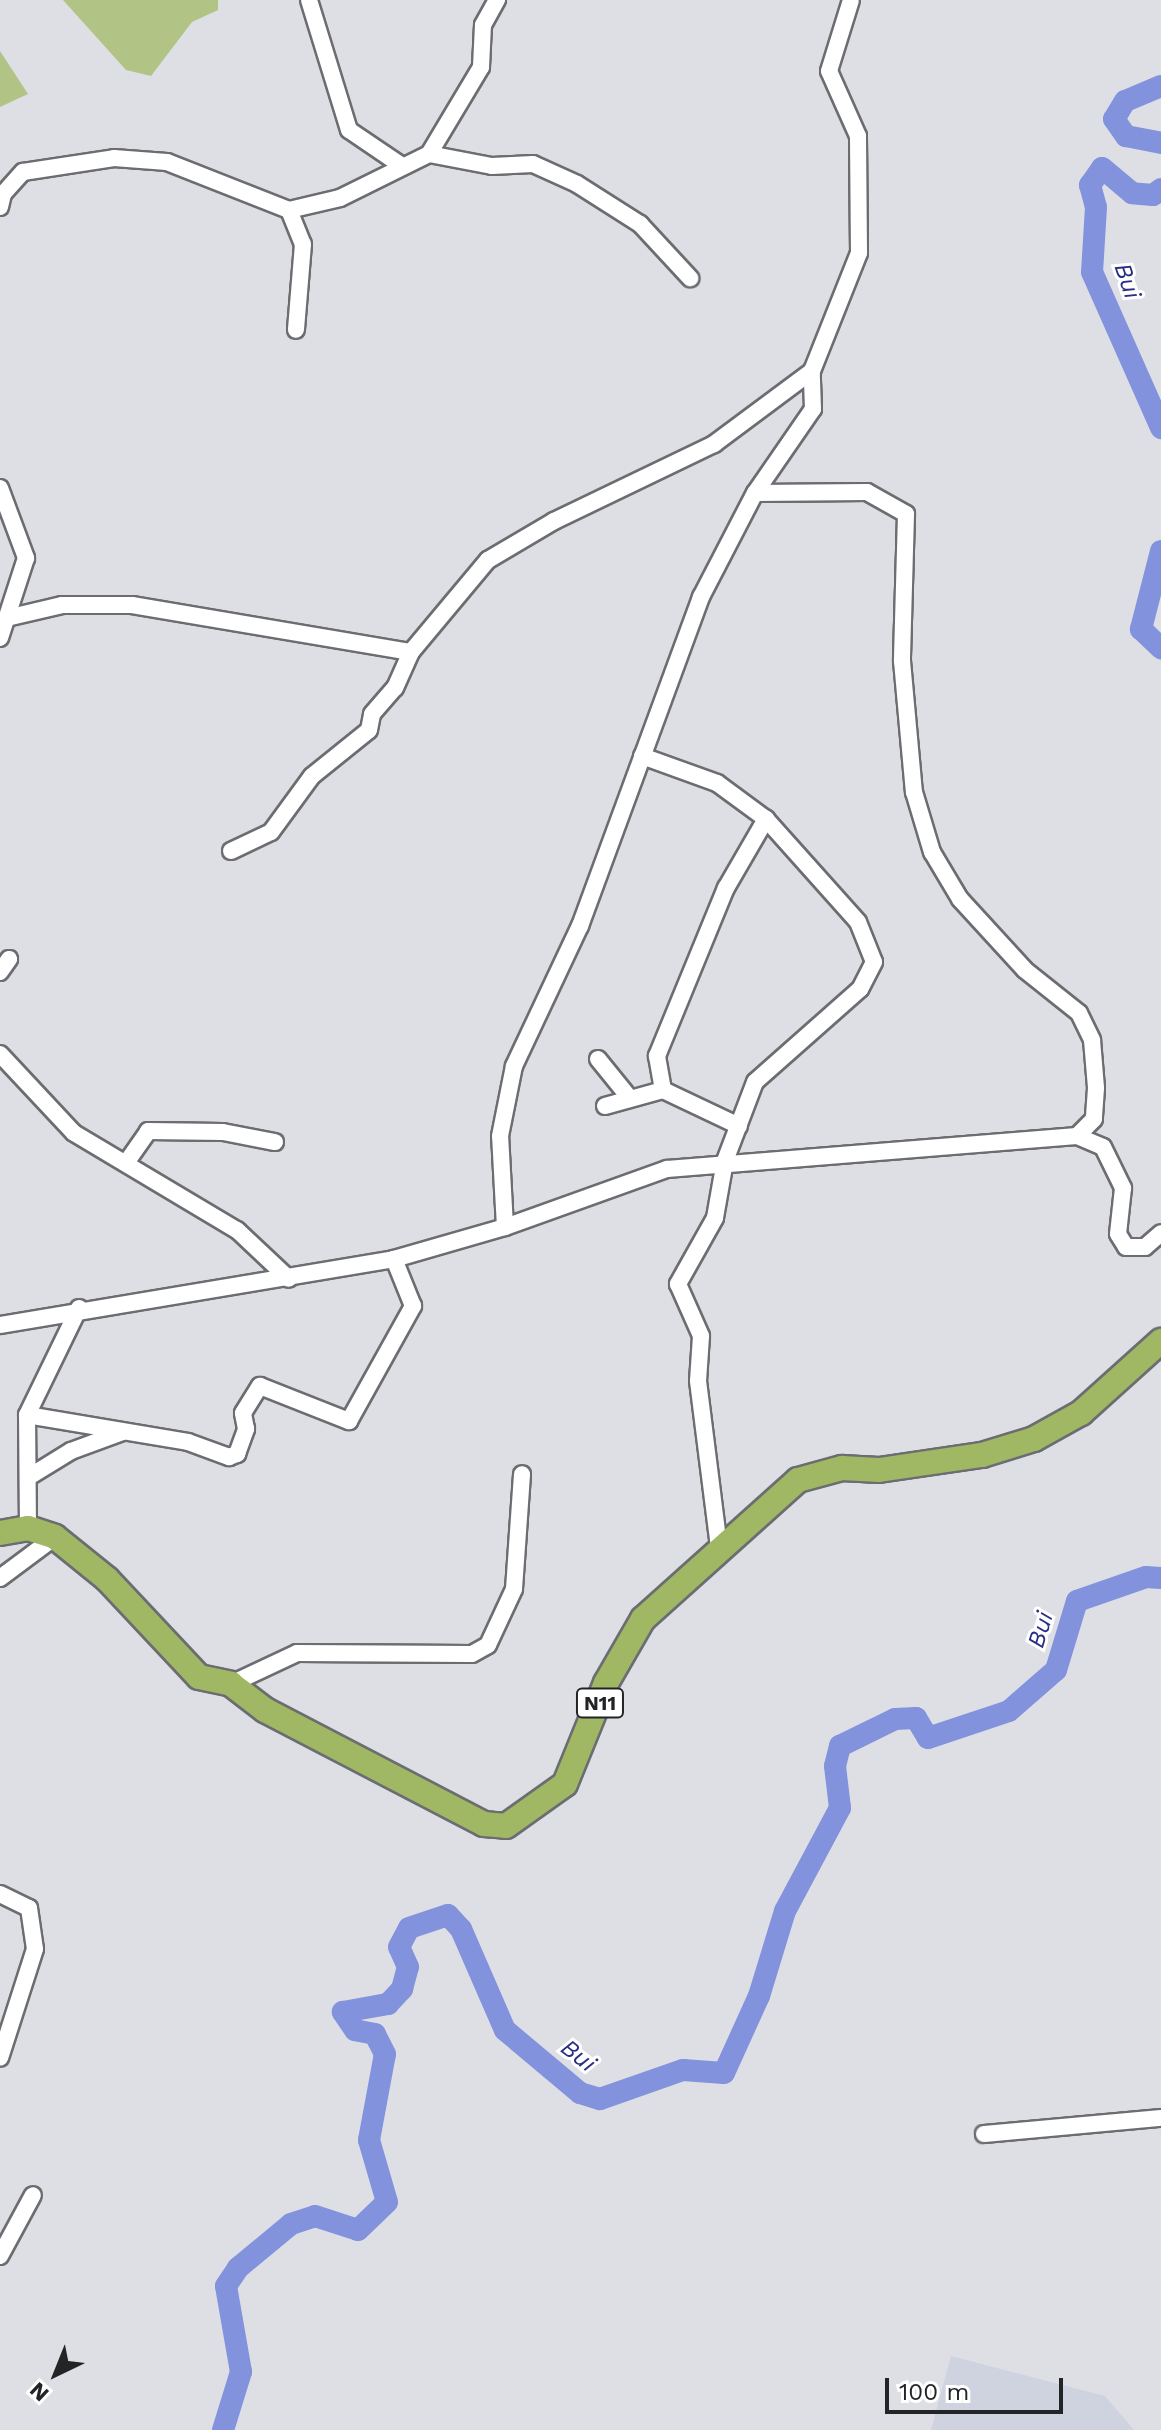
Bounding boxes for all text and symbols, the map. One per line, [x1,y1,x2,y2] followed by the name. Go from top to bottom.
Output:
[1108,259,1146,303] water label: Bui
[1022,1609,1060,1651] water label: Bui
[574,1687,626,1719] road number: N11
[555,2034,601,2078] water label: Bui
[16,2334,96,2414] north arrow
[889,2362,1067,2412] scale bar
[25,2377,54,2407] text: N
[899,2378,969,2406] text: 100 m

